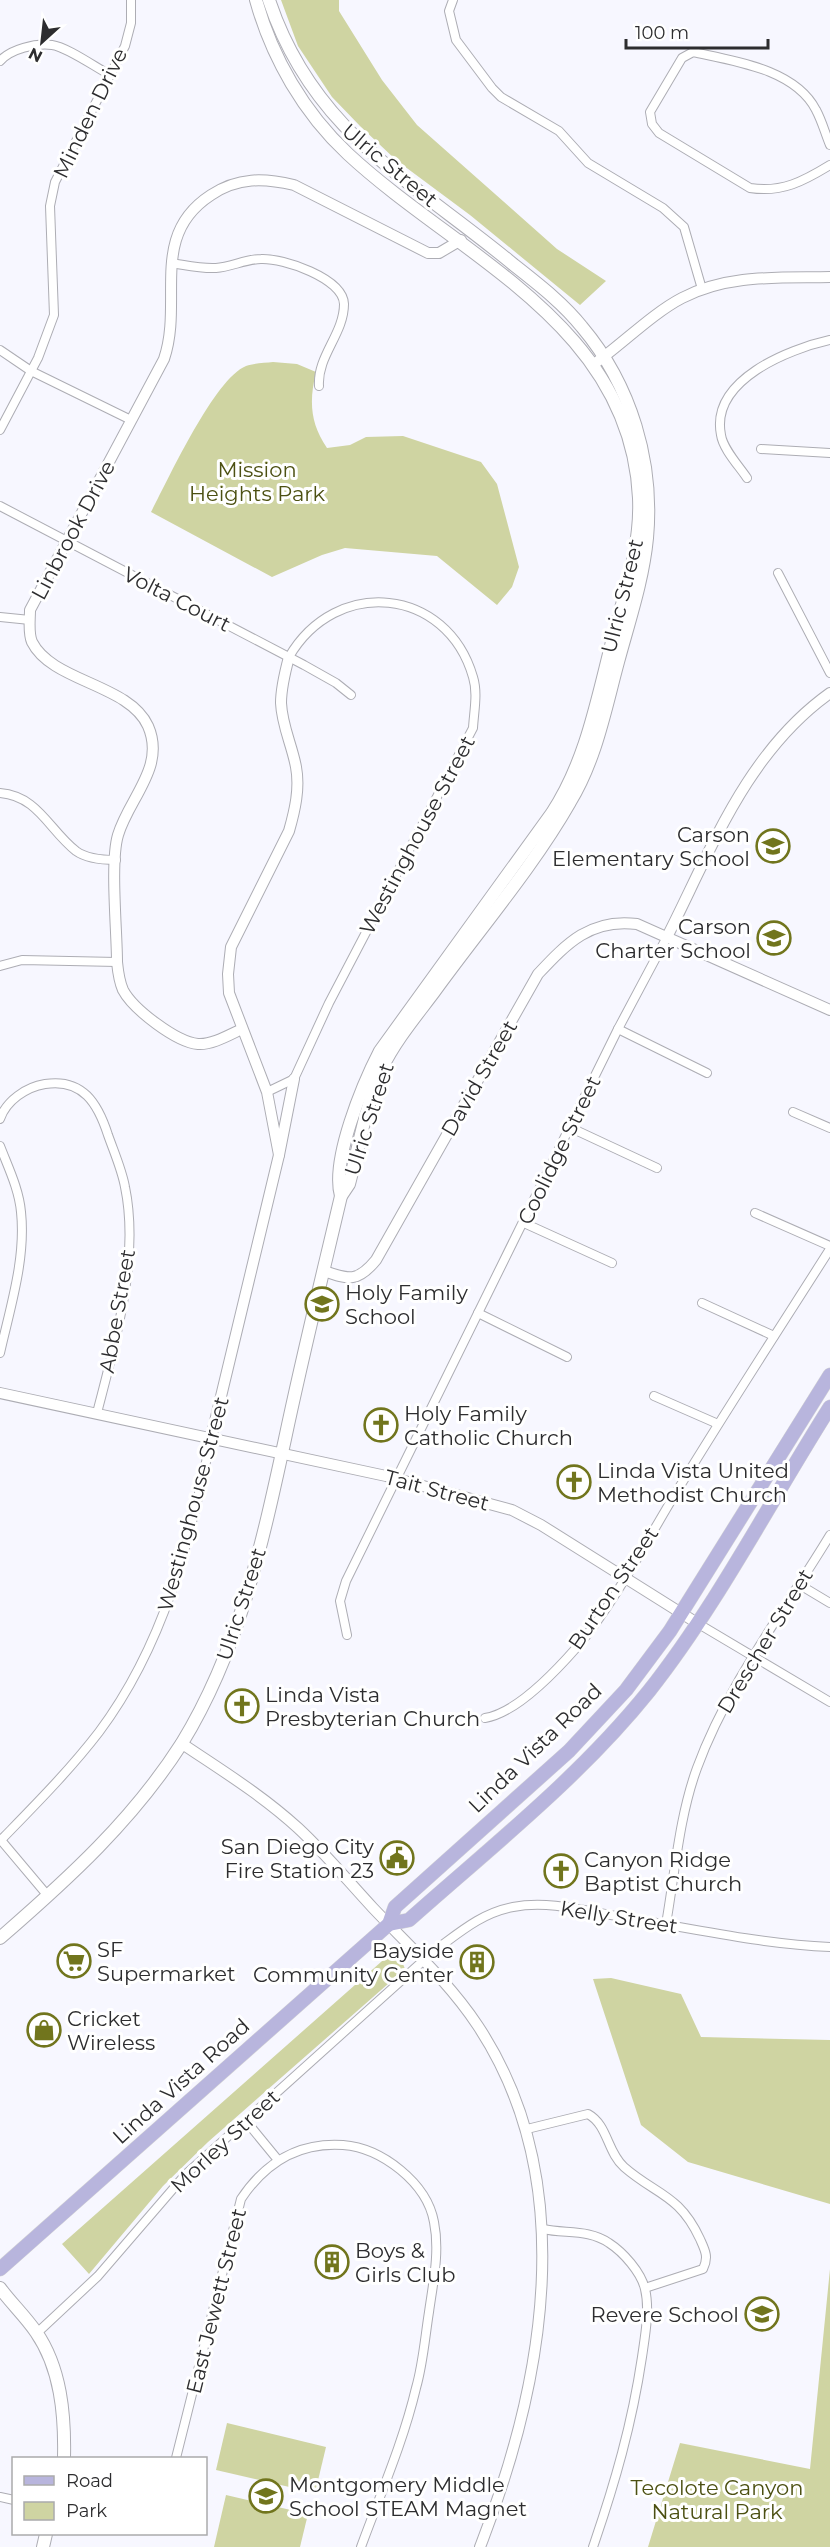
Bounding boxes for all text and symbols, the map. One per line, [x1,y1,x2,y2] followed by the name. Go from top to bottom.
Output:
[12,12,72,72] north arrow
[626,12,768,50] scale bar
[635,22,689,44] text: 100 m
[25,44,45,66] text: N
[48,44,132,182] street label: Minden Drive
[337,118,443,212] street label: Ulric Street
[26,456,120,604] street label: Linbrook Drive
[189,457,326,506] park label: Mission Heights Park
[596,536,648,656] street label: Ulric Street
[119,561,235,637] street label: Volta Court
[354,731,480,939] street label: Westinghouse Street
[552,822,750,871] place label: Carson Elementary School
[755,828,791,864] school or university icon: Carson Elementary School
[595,914,751,963] place label: Carson Charter School
[756,920,792,956] school or university icon: Carson Charter School
[436,1016,522,1140] street label: David Street
[339,1059,399,1179] street label: Ulric Street
[512,1072,606,1228] street label: Coolidge Street
[94,1247,140,1375] street label: Abbe Street
[345,1280,468,1329] place label: Holy Family School
[304,1286,340,1322] school or university icon: Holy Family School
[152,1394,234,1614] street label: Westinghouse Street
[404,1401,573,1450] place label: Holy Family Catholic Church
[363,1407,399,1443] church icon: Holy Family Catholic Church
[597,1458,789,1507] place label: Linda Vista United Methodist Church
[382,1464,492,1516] street label: Tait Street
[556,1464,592,1500] church icon: Linda Vista United Methodist Church
[563,1522,663,1654] street label: Burton Street
[211,1544,271,1664] street label: Ulric Street
[712,1564,818,1718] street label: Drescher Street
[463,1678,607,1818] street label: Linda Vista Road
[265,1682,480,1731] place label: Linda Vista Presbyterian Church
[224,1688,260,1724] church icon: Linda Vista Presbyterian Church
[221,1834,375,1883] place label: San Diego City Fire Station 23
[379,1840,415,1876] public building icon: San Diego City Fire Station 23
[584,1847,742,1896] place label: Canyon Ridge Baptist Church
[543,1853,579,1889] church icon: Canyon Ridge Baptist Church
[558,1895,680,1939] street label: Kelly Street
[97,1937,235,1986] place label: SF Supermarket
[253,1938,454,1987] place label: Bayside Community Center
[56,1943,92,1979] supermarket icon: SF Supermarket
[459,1944,495,1980] building icon: Bayside Community Center
[67,2006,155,2055] place label: Cricket Wireless
[26,2012,62,2048] shop icon: Cricket Wireless
[107,2013,255,2149] street label: Linda Vista Road
[165,2084,285,2198] street label: Morley Street
[181,2206,251,2396] street label: East Jewett Street
[355,2238,455,2287] place label: Boys & Girls Club
[314,2244,350,2280] building icon: Boys & Girls Club
[744,2296,780,2332] school or university icon: Revere School
[590,2302,739,2327] place label: Revere School
[12,2457,207,2535] legend
[66,2470,113,2492] text: Road
[289,2472,527,2521] place label: Montgomery Middle School STEAM Magnet
[631,2475,803,2524] park label: Tecolote Canyon Natural Park
[248,2478,284,2514] school or university icon: Montgomery Middle School STEAM Magnet
[66,2500,107,2522] text: Park

